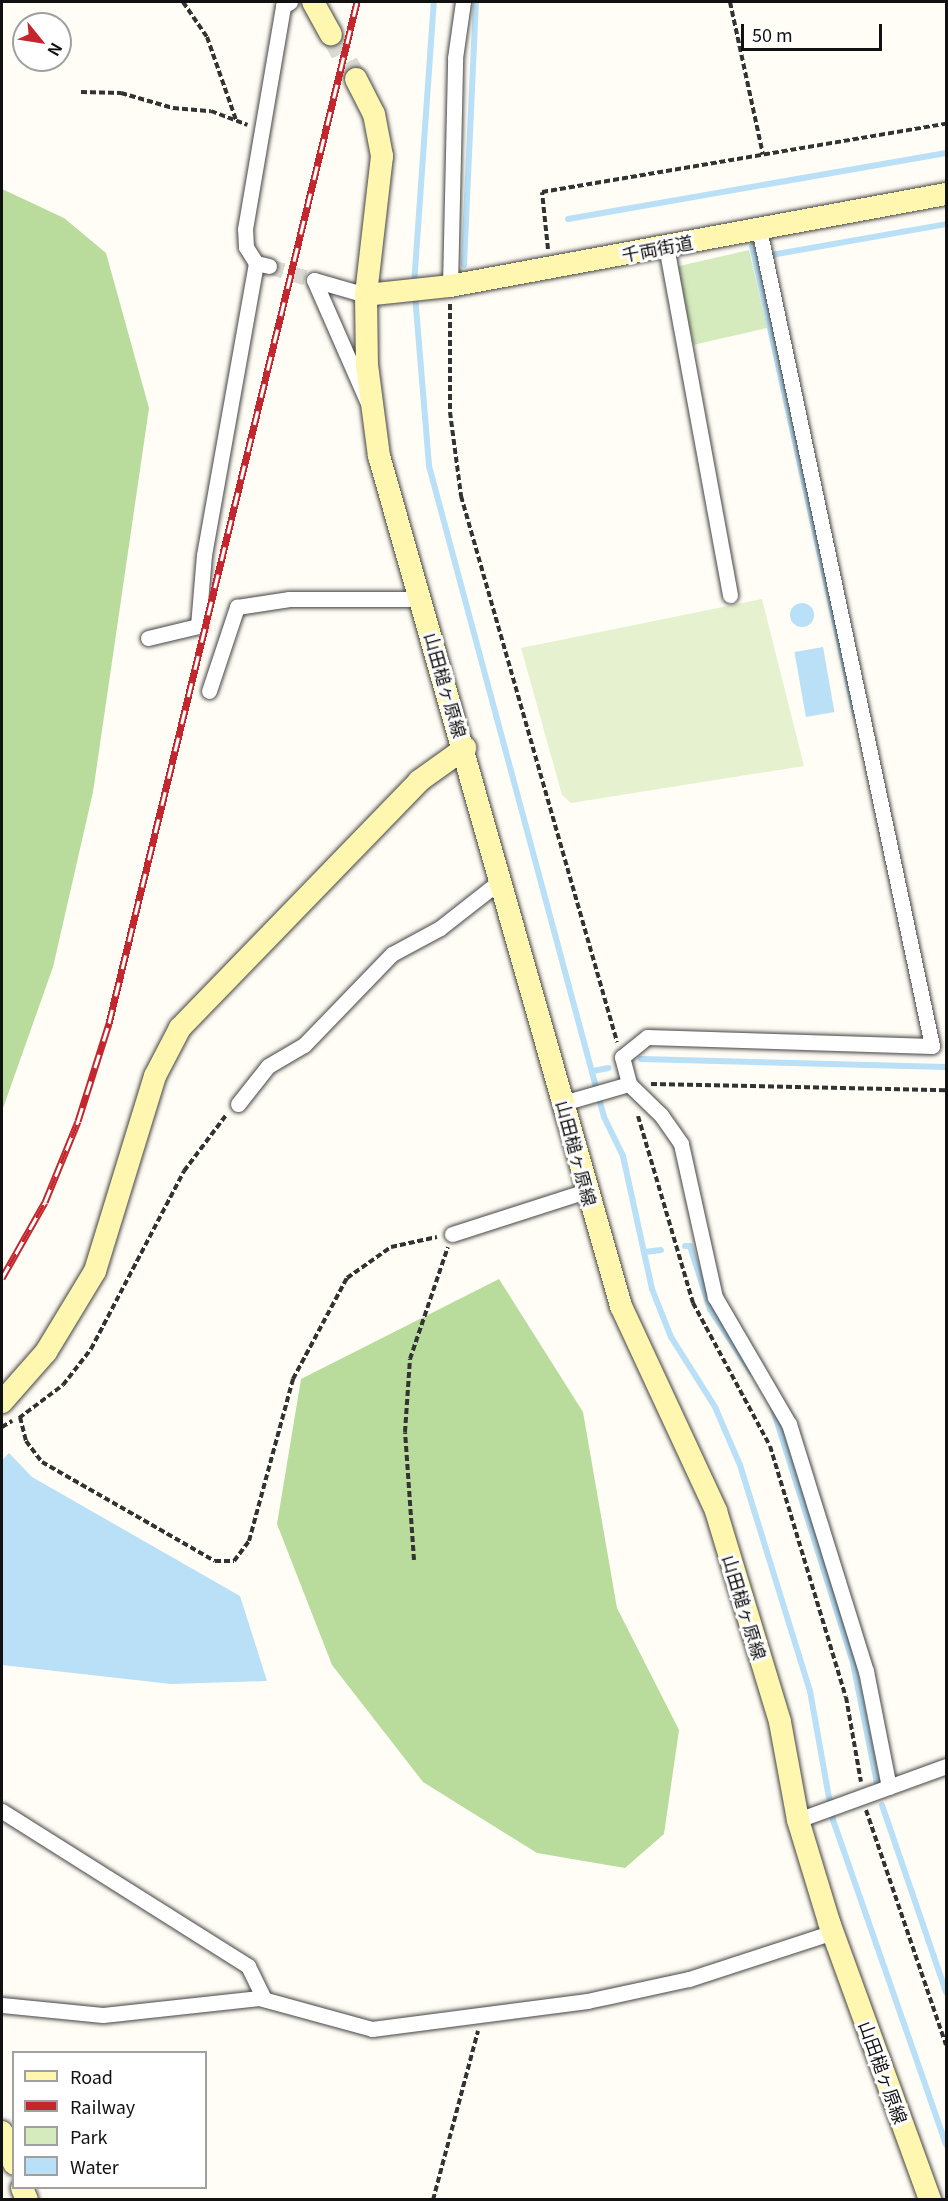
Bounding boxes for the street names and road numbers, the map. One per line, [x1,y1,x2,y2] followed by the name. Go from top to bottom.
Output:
[620,231,694,265] street label: 千両街道
[421,630,471,740] street label: 山田槌ヶ原線
[553,1098,601,1208] street label: 山田槌ヶ原線
[719,1552,771,1662] street label: 山田槌ヶ原線
[855,2018,913,2126] street label: 山田槌ヶ原線

